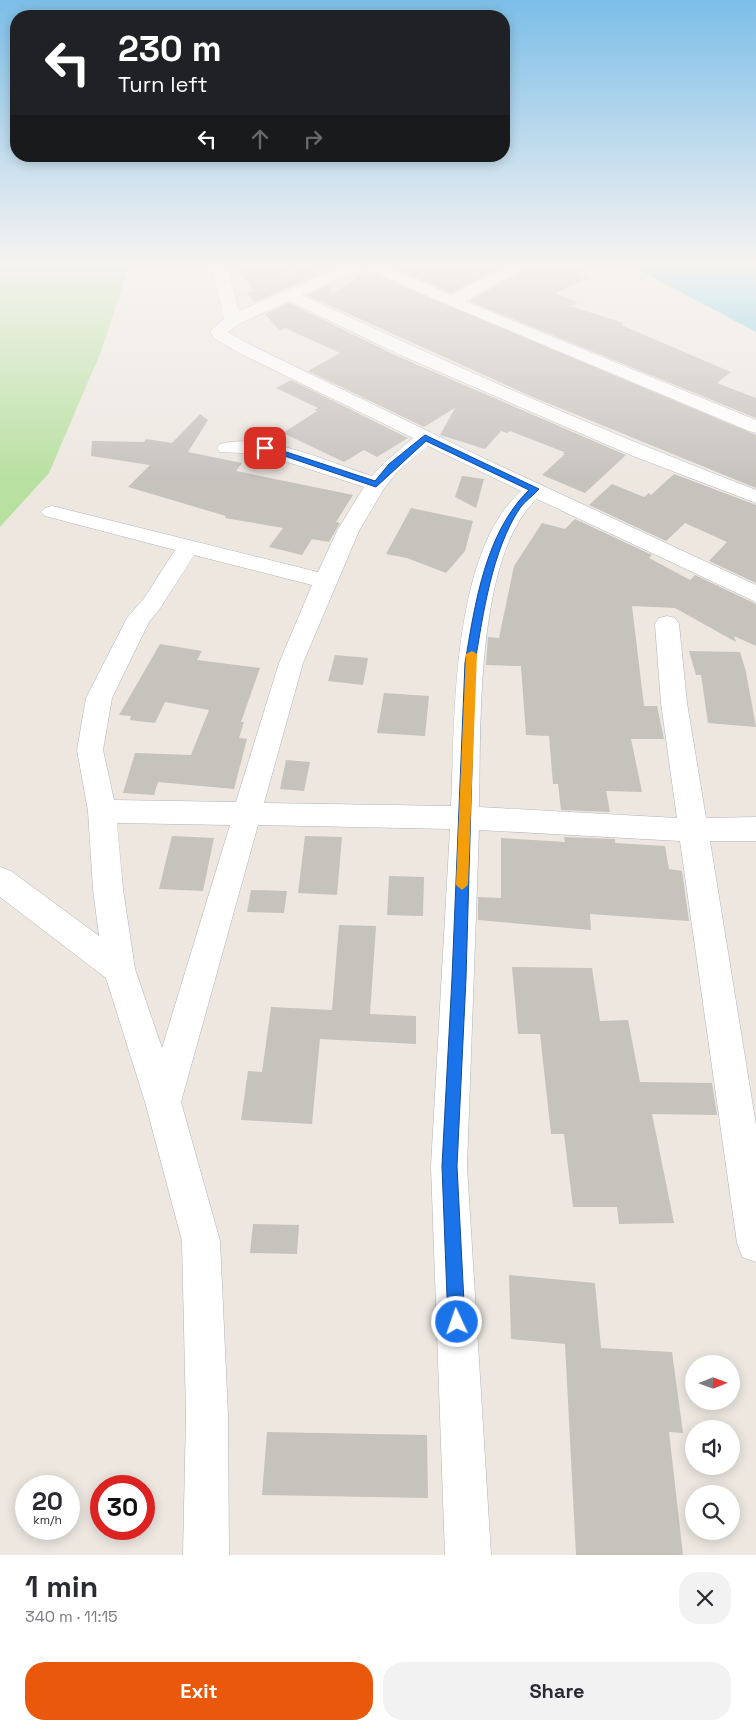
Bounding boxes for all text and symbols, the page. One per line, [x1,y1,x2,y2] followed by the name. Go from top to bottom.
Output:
[118,27,222,71] text: 230 m
[35,30,100,95] icon: left
[118,70,208,98] text: Turn left
[193,125,221,153] icon: left
[246,125,274,153] icon: ahead
[299,125,327,153] icon: right
[244,427,286,469] pin
[251,434,279,462] icon: arrive
[430,1295,482,1347] position arrow
[685,1355,740,1410] north arrow
[685,1355,740,1540] map controls
[685,1420,740,1475] button: sound
[90,1475,155,1540] speed limit sign: 30
[32,1485,63,1517] text: 20
[685,1485,740,1540] button: search
[33,1512,62,1528] text: km/h
[25,1567,98,1606] text: 1 min
[679,1572,731,1624] button: close
[25,1606,118,1627] text: 340 m · 11:15
[25,1662,373,1720] button: Exit
[383,1662,731,1720] button: Share

